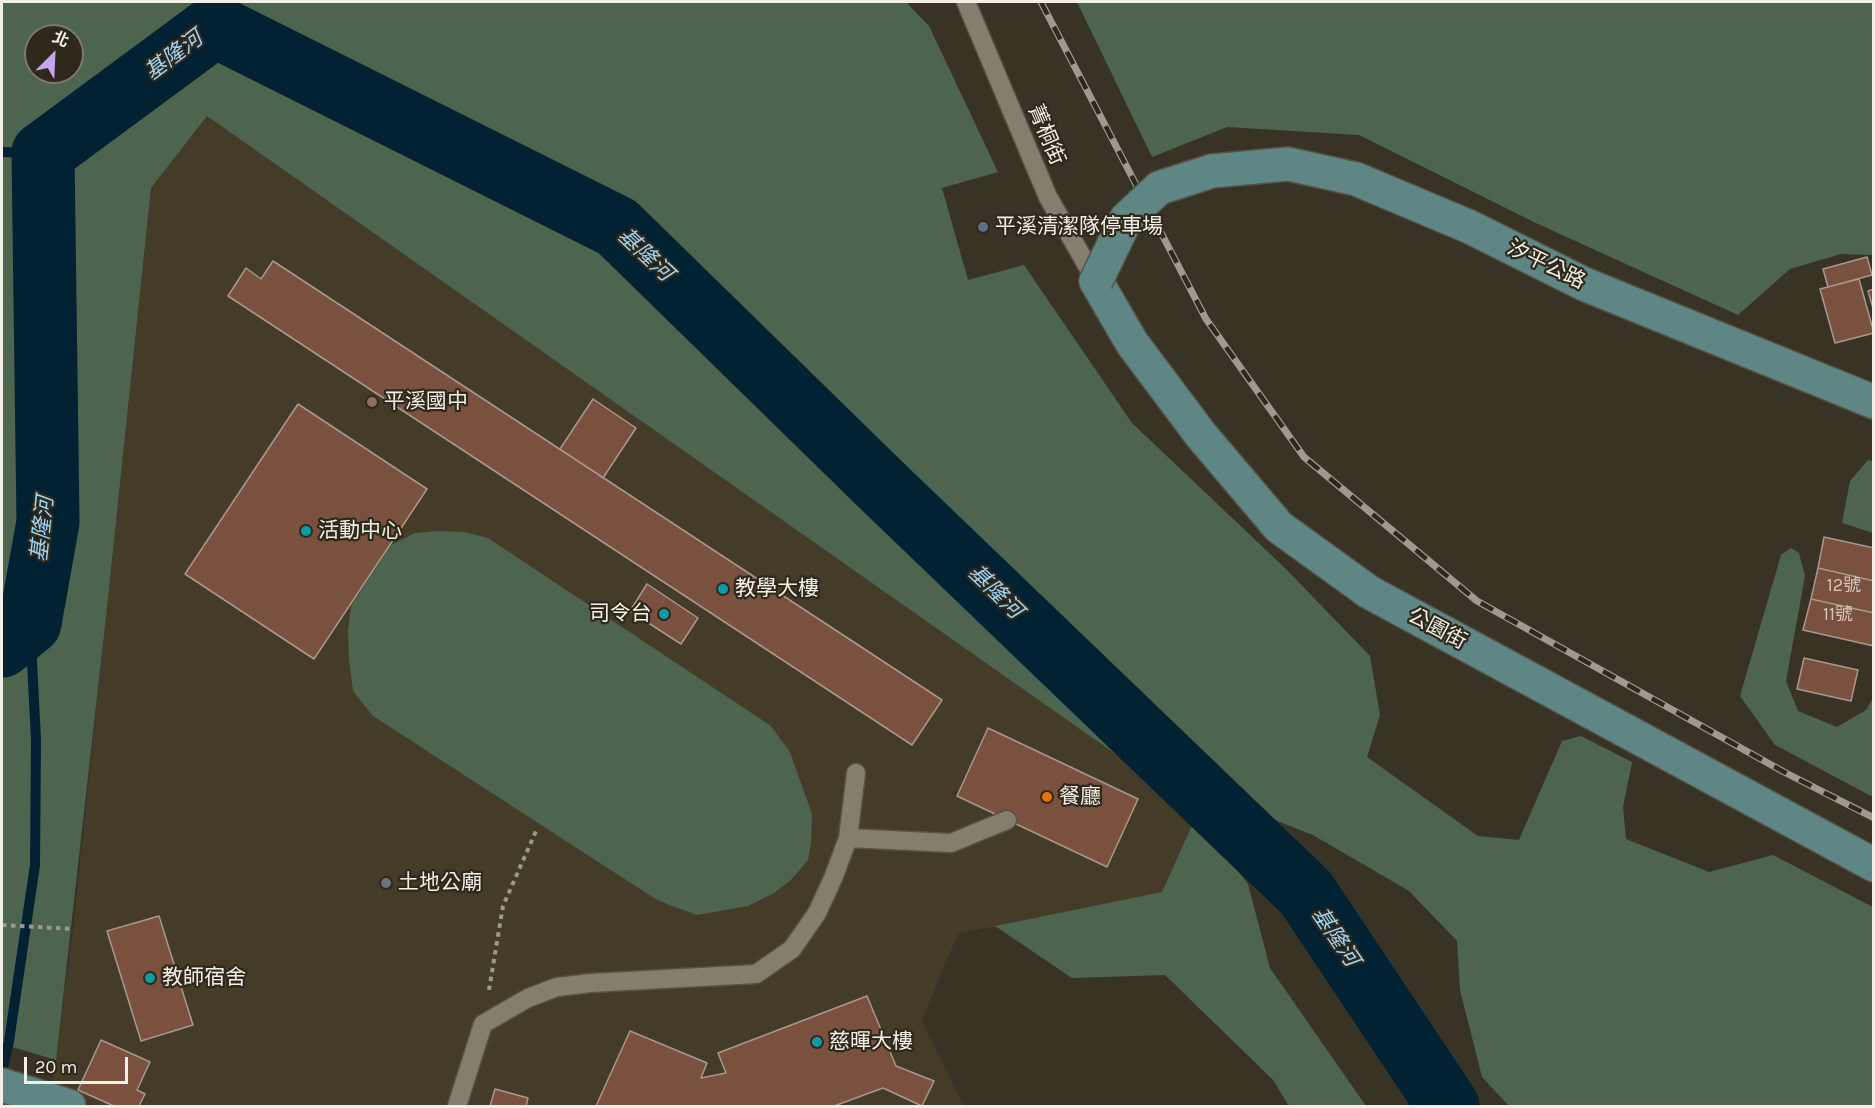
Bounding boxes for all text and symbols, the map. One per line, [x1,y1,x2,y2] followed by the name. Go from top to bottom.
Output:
[24,24,84,84] north arrow
[140,26,208,86] water label: 基隆河
[50,27,72,51] text: 北
[1022,101,1070,169] street label: 菁桐街
[995,214,1163,240] place label: 平溪清潔隊停車場
[976,220,990,234] marker: 平溪清潔隊停車場
[612,223,678,287] water label: 基隆河
[1503,235,1589,295] street label: 汐平公路
[384,389,468,415] place label: 平溪國中
[365,395,379,409] marker: 平溪國中
[26,495,60,563] water label: 基隆河
[318,518,402,544] place label: 活動中心
[299,524,313,538] marker: 活動中心
[962,560,1028,624] water label: 基隆河
[1827,575,1861,597] house number: 12號
[735,576,819,602] place label: 教學大樓
[716,582,730,596] marker: 教學大樓
[589,601,652,627] place label: 司令台
[1403,603,1471,655] street label: 公園街
[1823,604,1853,626] house number: 11號
[657,607,671,621] marker: 司令台
[1059,784,1101,810] place label: 餐廳
[1040,790,1054,804] marker: 餐廳
[398,870,482,896] place label: 土地公廟
[379,876,393,890] marker: 土地公廟
[1306,902,1364,972] water label: 基隆河
[162,965,246,991] place label: 教師宿舍
[143,971,157,985] marker: 教師宿舍
[829,1029,913,1055] place label: 慈暉大樓
[810,1035,824,1049] marker: 慈暉大樓
[27,1045,130,1083] scale bar
[35,1056,77,1078] text: 20 m

